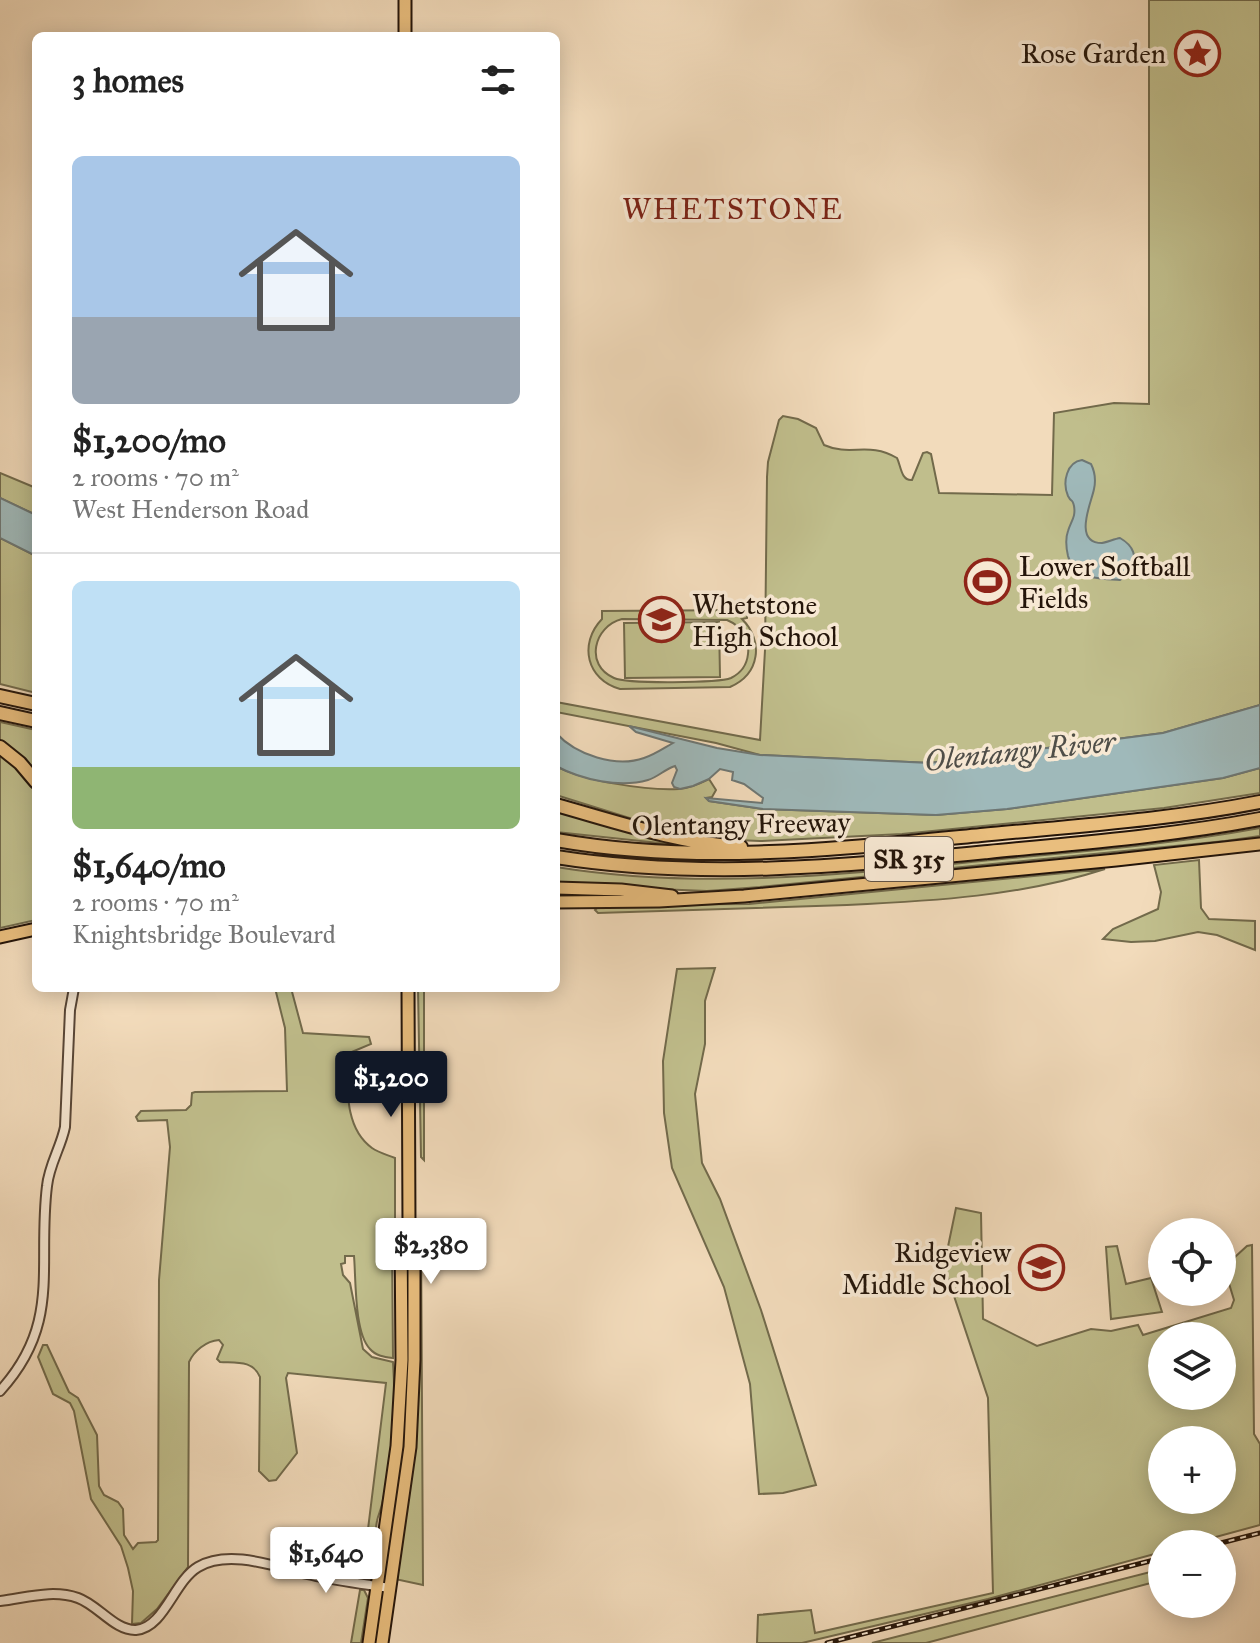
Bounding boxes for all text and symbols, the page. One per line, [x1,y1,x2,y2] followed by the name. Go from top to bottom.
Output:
[1173,29,1221,77] place icon: Rose Garden
[1021,36,1166,71] place label: Rose Garden
[476,58,520,102] icon: filters
[72,60,184,101] text: 3 homes
[622,191,844,227] district label: WHETSTONE
[224,208,368,352] icon: home
[72,420,226,461] text: $1,200/mo
[72,461,239,493] text: 2 rooms · 70 m²
[72,493,309,525] text: West Henderson Road
[1019,549,1191,616] place label: Lower Softball Fields
[964,558,1012,606] sports icon: Lower Softball Fields
[692,587,838,654] place label: Whetstone High School
[637,596,685,644] school or university icon: Whetstone High School
[224,633,368,777] icon: home
[923,723,1119,779] water label: Olentangy River
[631,805,852,843] street label: Olentangy Freeway
[865,837,953,881] road number: SR 315
[72,845,226,886] text: $1,640/mo
[72,886,239,918] text: 2 rooms · 70 m²
[72,918,336,950] text: Knightsbridge Boulevard
[326,1051,456,1119] pin: $1,200
[353,1061,429,1093] text: $1,200
[366,1218,496,1286] pin: $2,380
[1148,1218,1236,1618] map controls
[1148,1218,1236,1306] button: locate
[393,1228,469,1260] text: $2,380
[842,1235,1012,1302] place label: Ridgeview Middle School
[1018,1244,1066,1292] school or university icon: Ridgeview Middle School
[1148,1322,1236,1410] button: layers
[1148,1426,1236,1514] button: +
[261,1527,391,1595] pin: $1,640
[1148,1530,1236,1618] button: −
[288,1537,364,1569] text: $1,640

